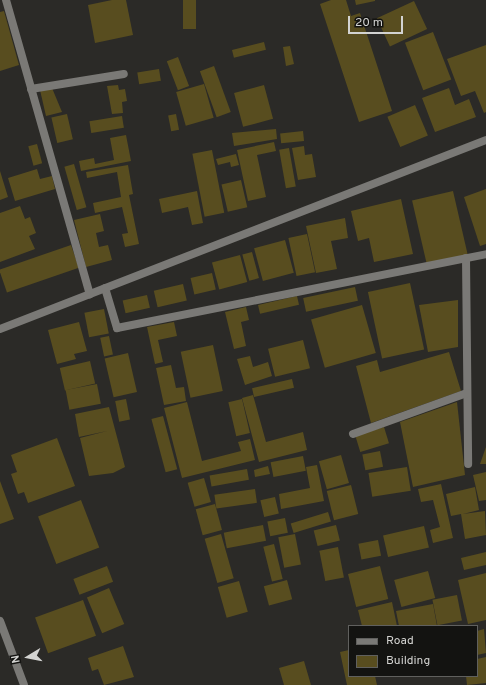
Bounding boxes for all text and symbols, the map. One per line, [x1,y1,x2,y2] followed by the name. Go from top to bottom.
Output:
[350,8,405,34] scale bar
[355,15,383,31] text: 20 m
[348,625,478,677] legend
[386,633,414,649] text: Road
[8,637,48,677] north arrow
[386,653,430,669] text: Building
[9,654,24,664] text: N

